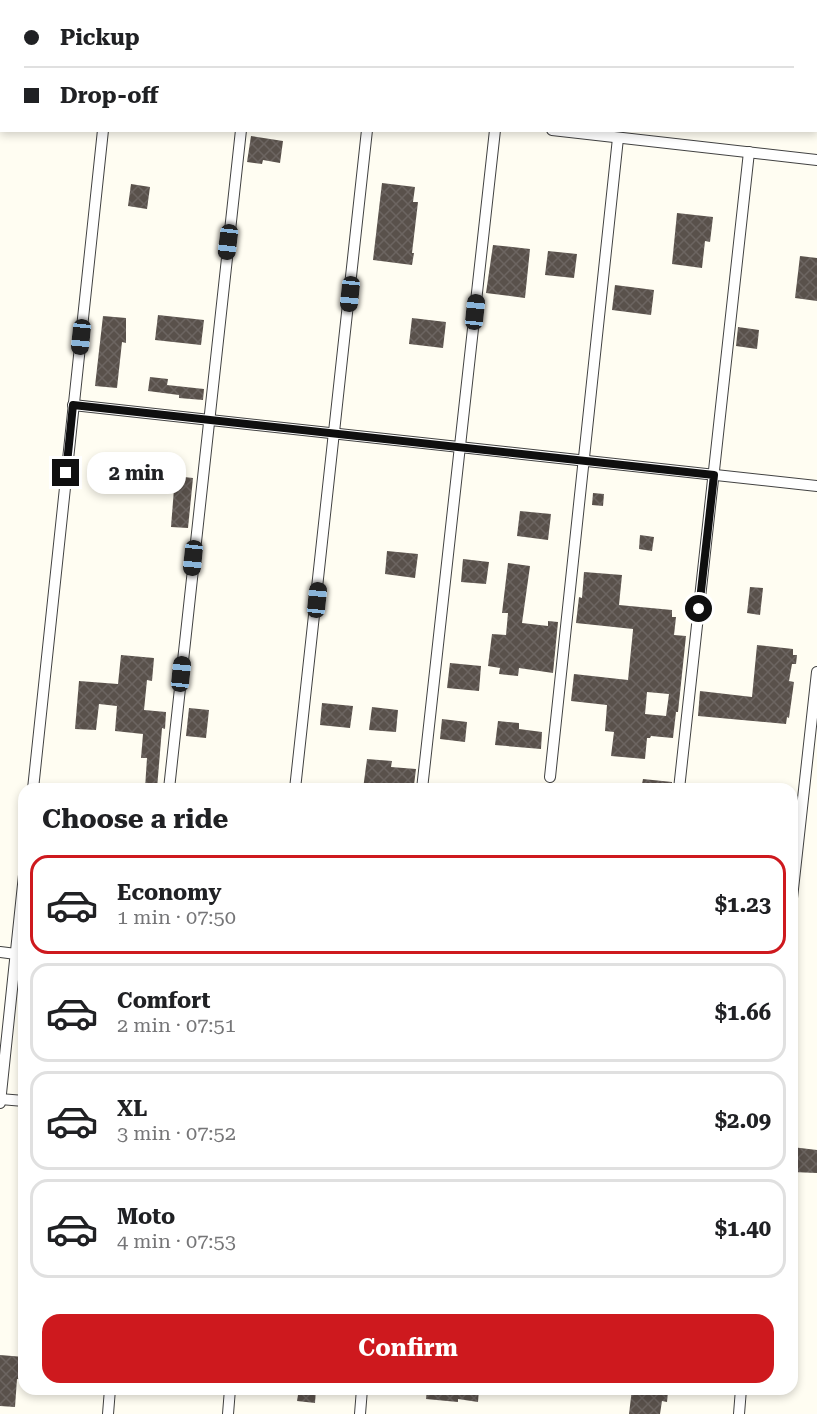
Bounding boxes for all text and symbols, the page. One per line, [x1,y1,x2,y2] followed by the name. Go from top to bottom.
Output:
[60,25,140,50] text: Pickup
[60,83,158,108] text: Drop-off
[217,223,239,261] car
[339,275,361,313] car
[464,293,486,331] car
[70,318,92,356] car
[87,452,186,494] callout: 2 min
[52,459,79,486] route end
[109,461,164,485] text: 2 min
[182,539,204,577] car
[306,581,328,619] car
[685,595,712,622] route start
[170,655,192,693] car
[42,803,228,835] text: Choose a ride
[45,878,99,932] icon: car
[117,880,221,905] text: Economy
[715,892,771,917] text: $1.23
[117,905,236,929] text: 1 min · 07:50
[45,986,99,1040] icon: car
[117,988,210,1013] text: Comfort
[715,1000,771,1025] text: $1.66
[117,1013,236,1037] text: 2 min · 07:51
[45,1094,99,1148] icon: car
[117,1096,147,1121] text: XL
[715,1108,771,1133] text: $2.09
[117,1121,236,1145] text: 3 min · 07:52
[45,1202,99,1256] icon: car
[117,1204,175,1229] text: Moto
[715,1216,771,1241] text: $1.40
[117,1229,236,1253] text: 4 min · 07:53
[42,1314,774,1383] button: Confirm

